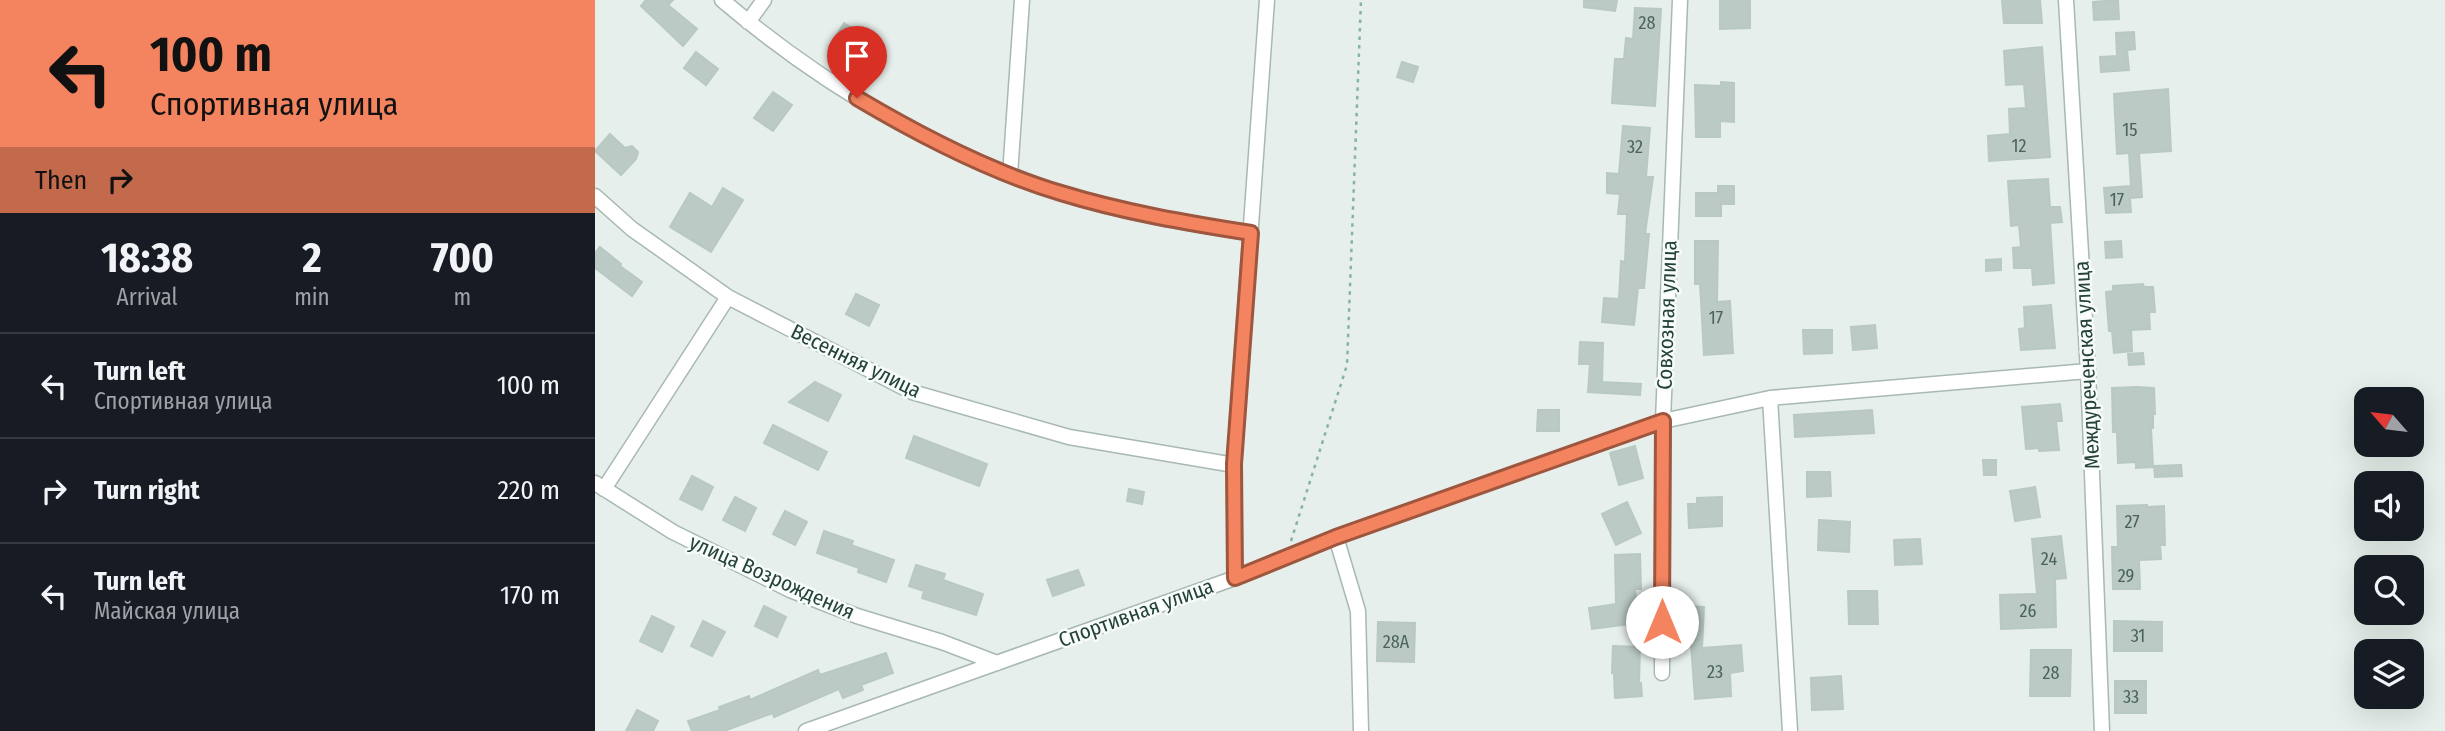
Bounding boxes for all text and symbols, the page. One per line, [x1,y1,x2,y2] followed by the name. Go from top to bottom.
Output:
[1639,12,1655,34] house number: 28
[150,25,272,84] text: 100 m
[827,26,887,98] pin
[35,28,126,119] icon: left
[838,37,876,75] icon: arrive
[150,85,398,123] text: Спортивная улица
[2122,119,2138,141] house number: 15
[2012,135,2027,157] house number: 12
[1627,136,1643,158] house number: 32
[101,161,139,199] icon: right
[35,165,87,196] text: Then
[2110,189,2124,211] house number: 17
[101,233,193,283] text: 18:38
[302,233,322,283] text: 2
[431,233,494,283] text: 700
[1651,240,1683,390] street label: Совхозная улица
[2069,260,2105,470] street label: Междуреченская улица
[117,283,178,311] text: Arrival
[294,283,330,311] text: min
[454,283,471,311] text: m
[1709,307,1723,329] house number: 17
[787,318,925,404] street label: Весенняя улица
[94,356,186,387] text: Turn left
[35,367,73,405] icon: left
[497,370,560,401] text: 100 m
[94,387,273,415] text: Спортивная улица
[2354,387,2424,457] north arrow
[2354,387,2424,709] map controls
[2354,471,2424,541] button: sound
[35,472,73,510] icon: right
[94,475,200,506] text: Turn right
[497,475,560,506] text: 220 m
[2124,511,2140,533] house number: 27
[685,529,859,625] street label: улица Возрождения
[2041,548,2057,570] house number: 24
[2354,555,2424,625] button: search
[2118,565,2134,587] house number: 29
[94,566,186,597] text: Turn left
[1055,573,1217,653] street label: Спортивная улица
[35,577,73,615] icon: left
[500,580,560,611] text: 170 m
[1625,585,1699,659] position arrow
[94,597,240,625] text: Майская улица
[2020,600,2037,622] house number: 26
[2131,625,2145,647] house number: 31
[1383,631,1410,653] house number: 28А
[2354,639,2424,709] button: layers
[1707,661,1723,683] house number: 23
[2043,662,2059,684] house number: 28
[2123,686,2139,708] house number: 33

